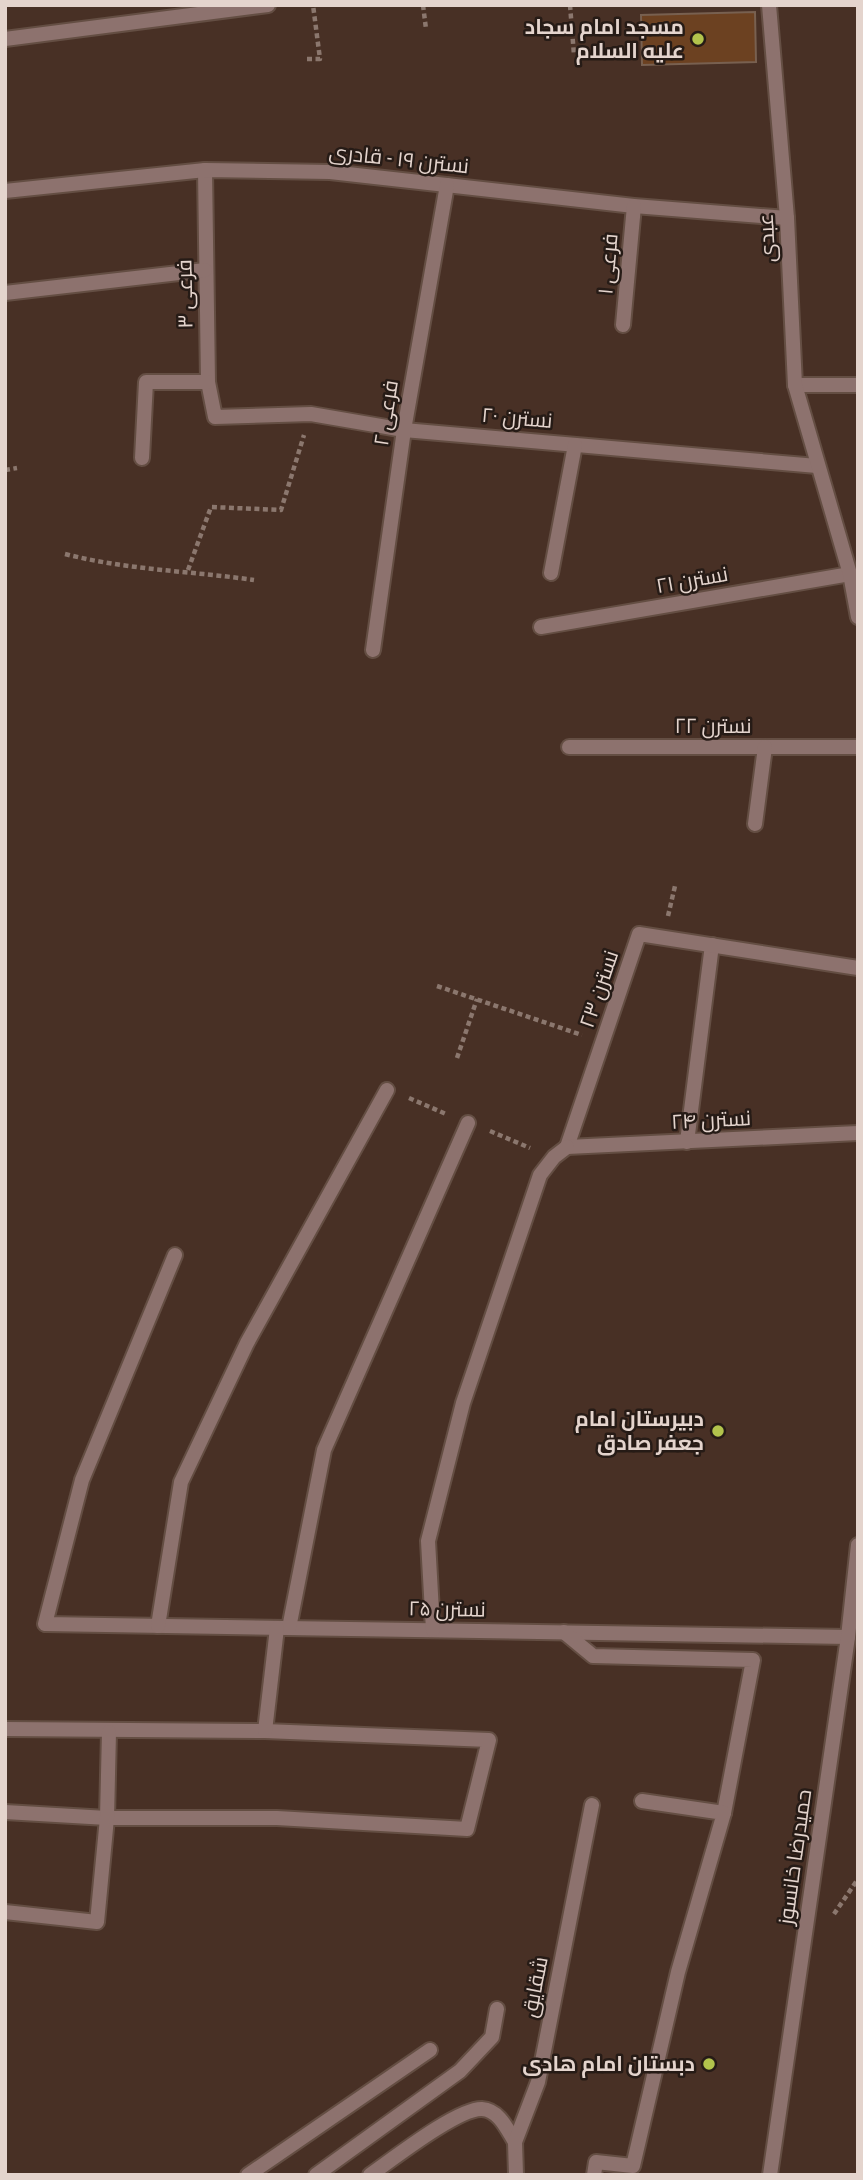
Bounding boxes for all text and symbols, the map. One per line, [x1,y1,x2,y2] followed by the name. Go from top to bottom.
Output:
[525,15,684,65] place label: مسجد امام سجاد علیه السلام
[690,31,706,47] marker: مسجد امام سجاد علیه السلام
[328,140,470,179] street label: نسترن ۱۹ - قادری
[754,213,781,263] street label: عبدی
[593,232,624,296] street label: فرعی ۱
[172,259,199,329] street label: فرعی ۳
[369,379,404,448] street label: فرعی ۲
[480,403,554,434] street label: نسترن ۲۰
[654,562,730,599] street label: نسترن ۲۱
[674,714,752,739] street label: نسترن ۲۲
[575,947,624,1031] street label: نسترن ۲۳
[670,1106,752,1135] street label: نسترن ۲۴
[575,1407,704,1456] place label: دبیرستان امام جعفر صادق
[710,1423,726,1439] marker: دبیرستان امام جعفر صادق
[408,1596,486,1623] street label: نسترن ۲۵
[774,1788,816,1927] street label: حمیدرضا خانسوز
[517,1955,554,2020] street label: شقایق
[522,2052,695,2078] place label: دبستان امام هادی
[701,2056,717,2072] marker: دبستان امام هادی

